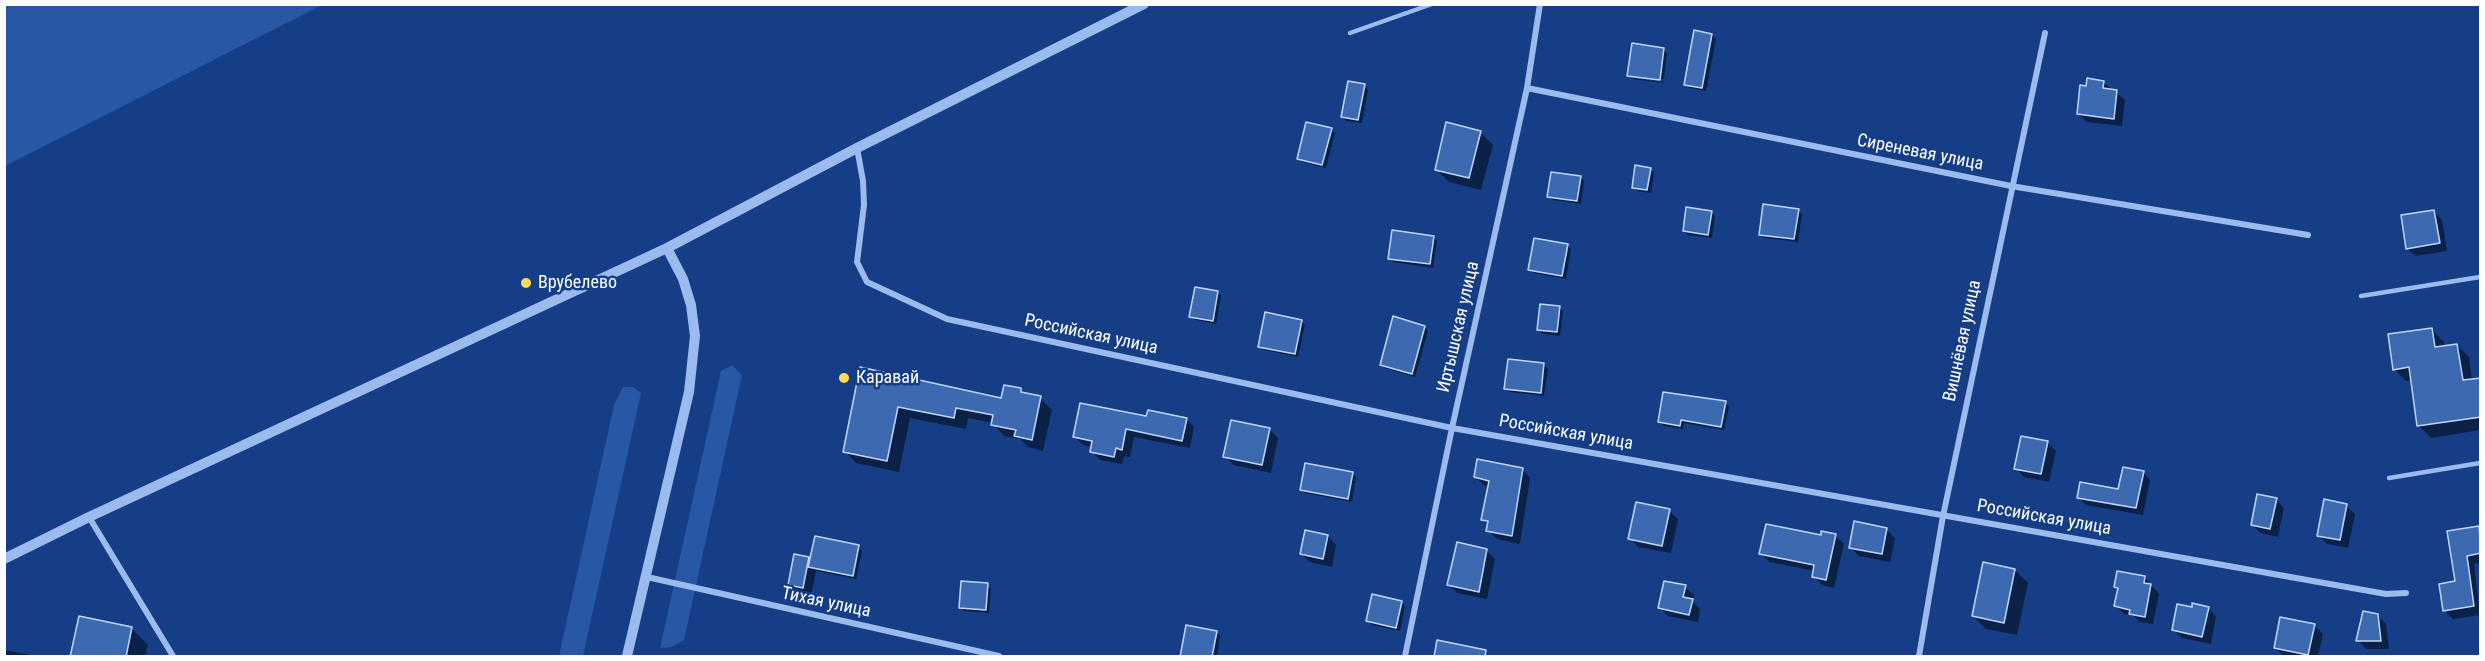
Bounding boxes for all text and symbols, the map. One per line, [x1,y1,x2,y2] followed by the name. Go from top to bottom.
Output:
[1855,130,1985,176] street label: Сиреневая улица
[1433,259,1485,395] street label: Иртышская улица
[538,272,617,294] place label: Врубелево
[519,276,533,290] marker: Врубелево
[1940,278,1986,404] street label: Вишнёвая улица
[1022,310,1160,360] street label: Российская улица
[856,367,919,389] place label: Каравай
[837,371,851,385] marker: Каравай
[1497,411,1635,455] street label: Российская улица
[1975,496,2113,540] street label: Российская улица
[780,583,872,623] street label: Тихая улица

